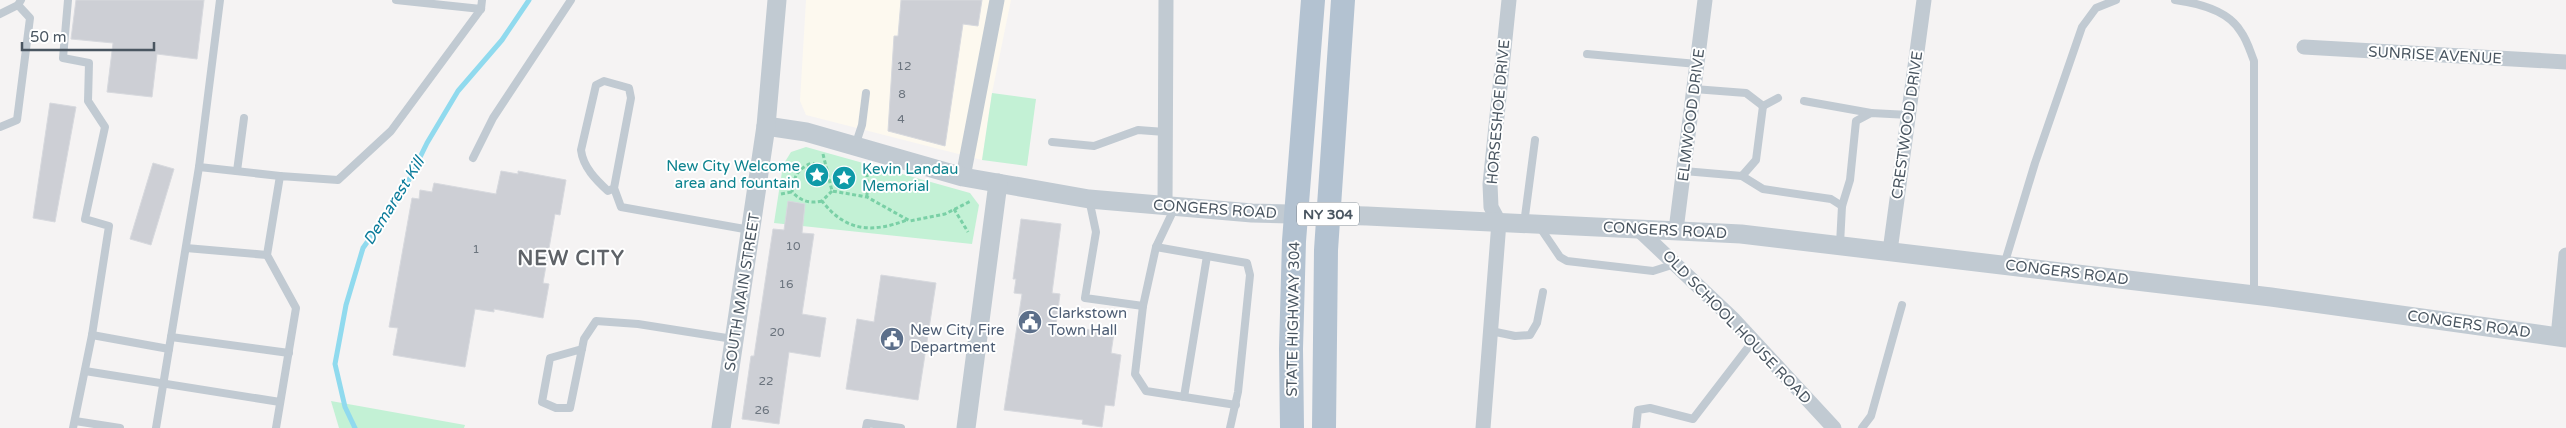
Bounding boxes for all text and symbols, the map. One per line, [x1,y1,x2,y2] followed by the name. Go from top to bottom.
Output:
[22,20,155,52] scale bar
[30,28,67,46] text: 50 m
[1483,39,1513,185] street label: HORSESHOE DRIVE
[2368,43,2502,67] street label: SUNRISE AVENUE
[1674,48,1708,182] street label: ELMWOOD DRIVE
[1888,50,1926,200] street label: CRESTWOOD DRIVE
[896,59,912,73] house number: 12
[898,87,906,101] house number: 8
[897,112,905,126] house number: 4
[359,152,430,249] water label: Demarest Kill
[666,157,800,192] place label: New City Welcome area and fountain
[862,160,958,195] place label: Kevin Landau Memorial
[804,162,830,188] place icon: New City Welcome area and fountain
[831,165,857,191] place icon: Kevin Landau Memorial
[1152,196,1278,222] street label: CONGERS ROAD
[1297,202,1359,225] road number: NY 304
[721,212,763,372] street label: SOUTH MAIN STREET
[1603,218,1727,242] street label: CONGERS ROAD
[785,239,801,253] house number: 10
[1283,241,1303,397] street label: STATE HIGHWAY 304
[472,242,480,256] house number: 1
[1659,246,1815,408] street label: OLD SCHOOL HOUSE ROAD
[517,247,625,271] district label: NEW CITY
[2004,255,2130,289] street label: CONGERS ROAD
[778,277,794,291] house number: 16
[1048,304,1127,339] place label: Clarkstown Town Hall
[2406,306,2532,342] street label: CONGERS ROAD
[1017,309,1043,335] public building icon: Clarkstown Town Hall
[910,321,1005,356] place label: New City Fire Department
[769,325,785,339] house number: 20
[879,326,905,352] public building icon: New City Fire Department
[758,374,774,388] house number: 22
[754,403,770,417] house number: 26

